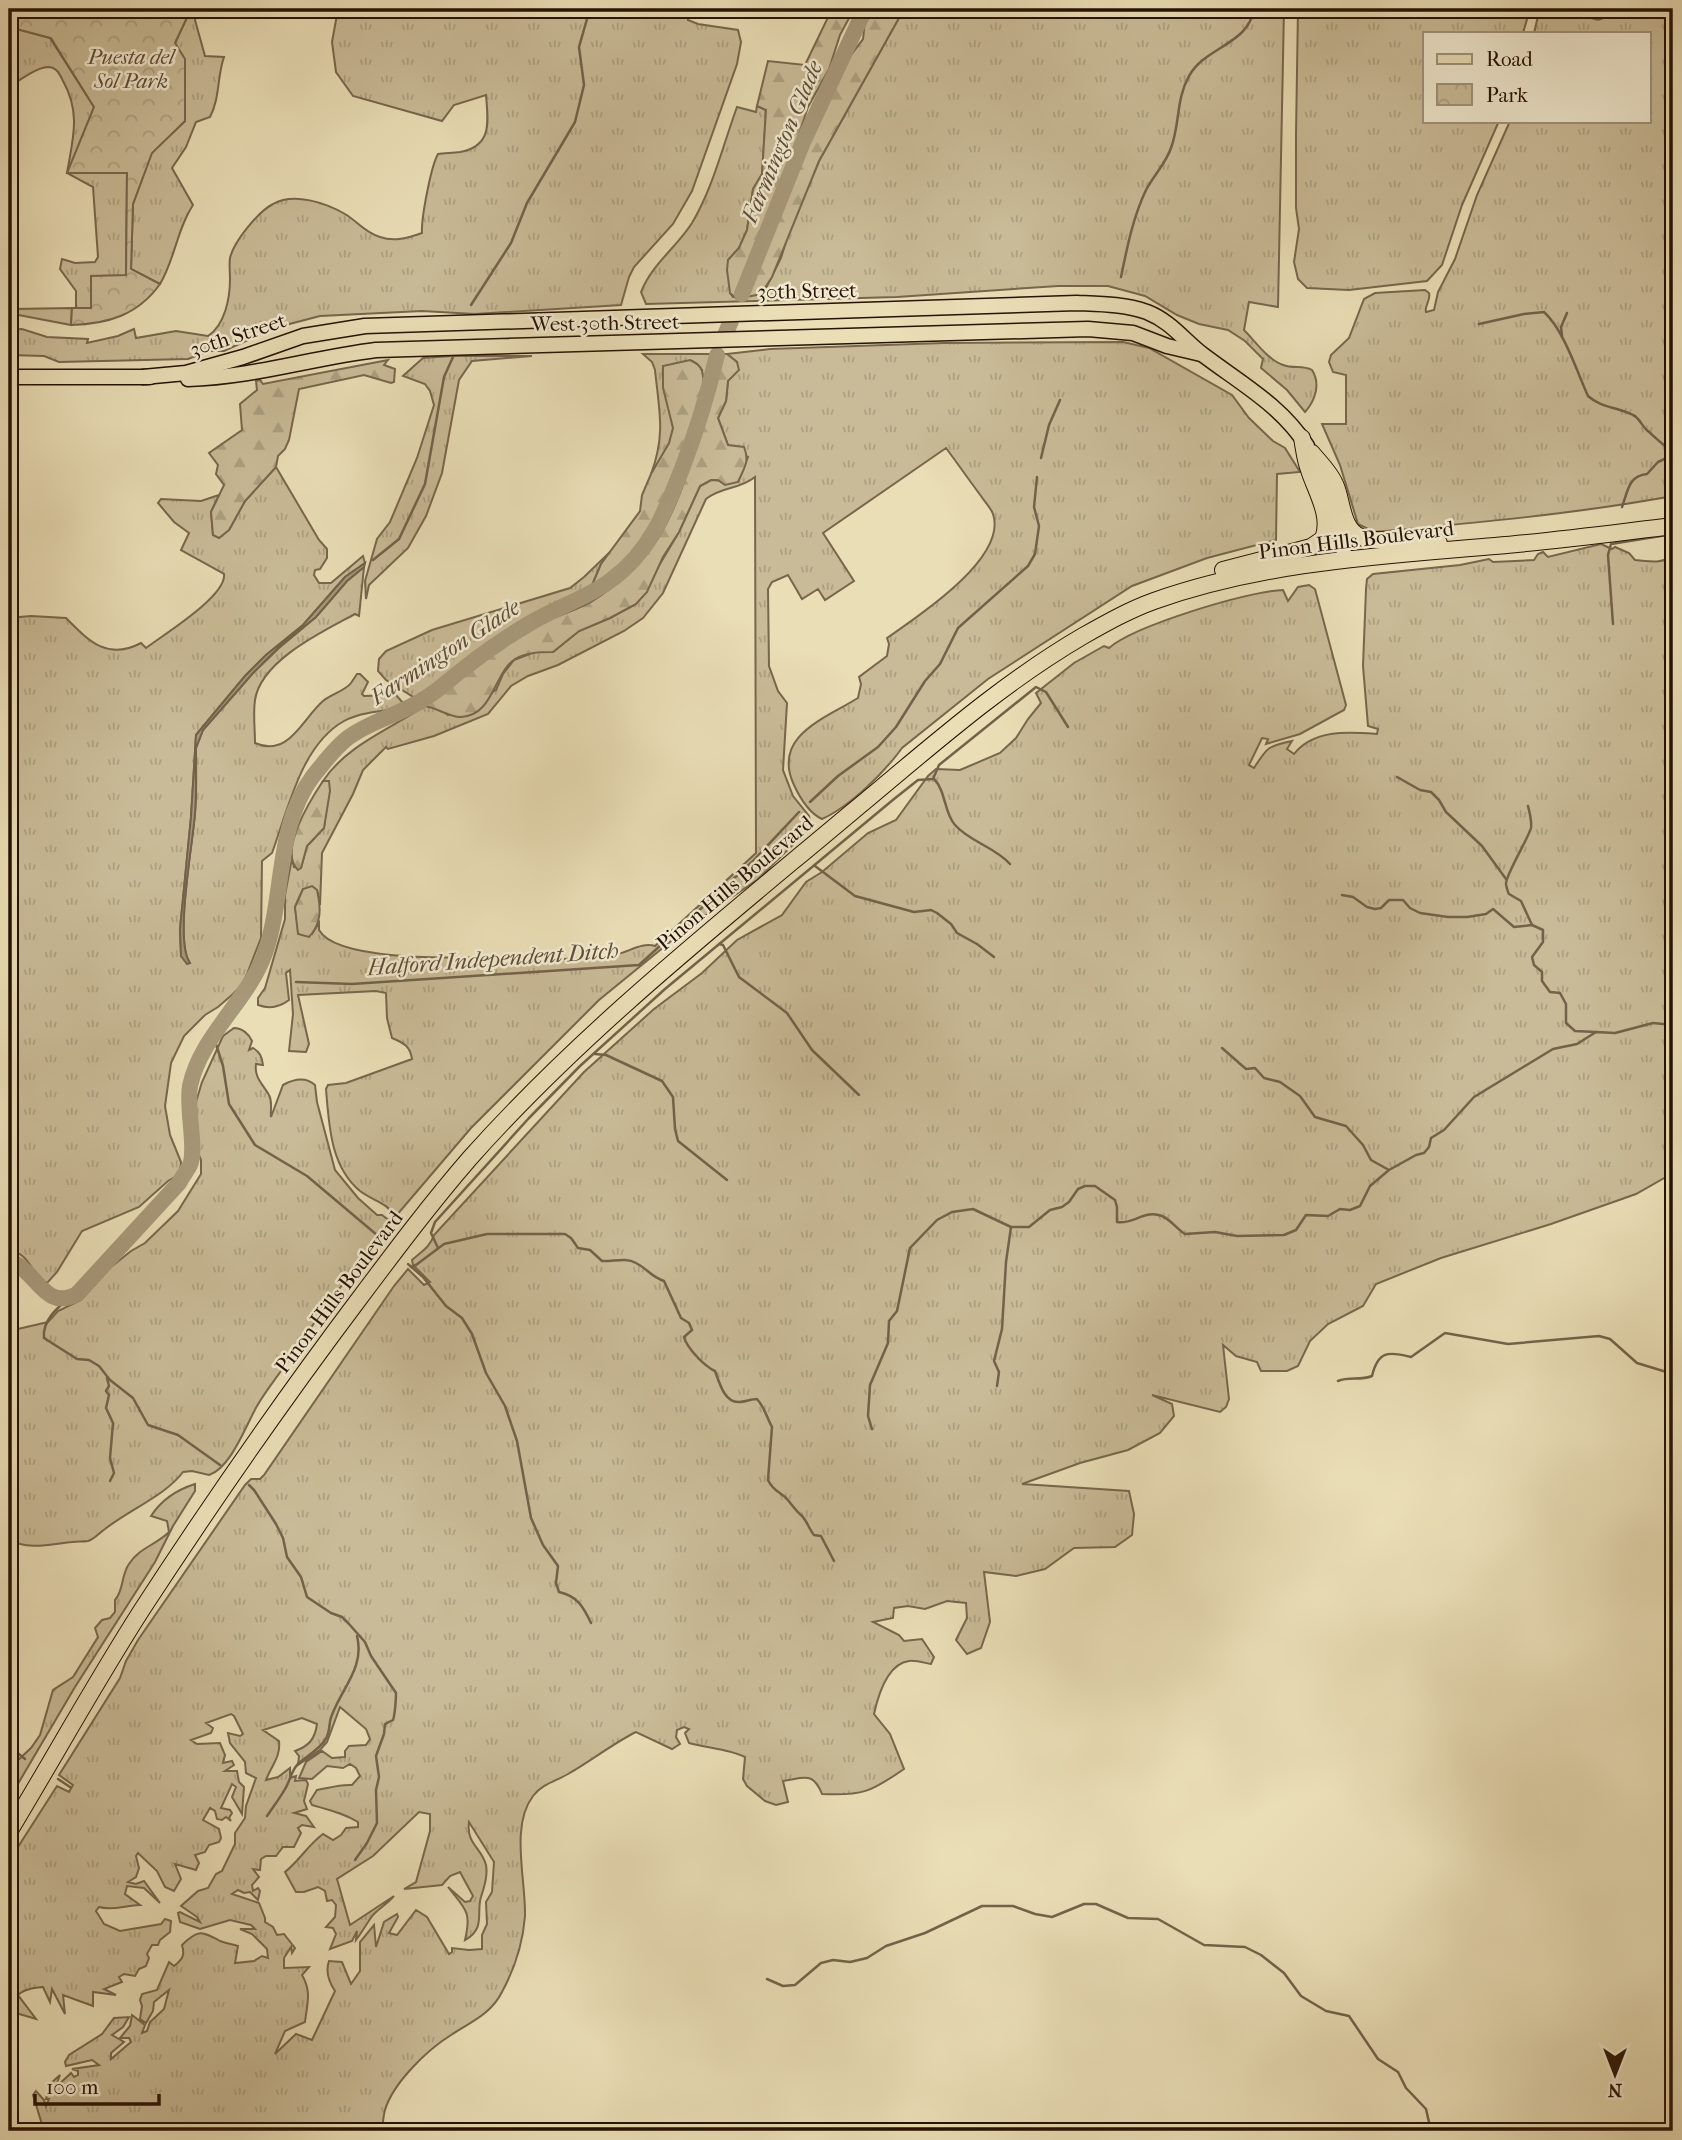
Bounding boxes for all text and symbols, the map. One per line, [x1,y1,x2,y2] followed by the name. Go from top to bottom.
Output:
[1423,32,1650,122] legend
[87,45,177,93] park label: Puesta del Sol Park
[1486,47,1533,71] text: Road
[735,56,829,228] water label: Farmington Glade
[1486,83,1528,107] text: Park
[757,278,857,304] street label: 30th Street
[187,308,289,362] street label: 30th Street
[529,310,680,336] street label: West 30th Street
[1257,516,1456,564] street label: Pinon Hills Boulevard
[364,593,525,711] water label: Farmington Glade
[652,810,819,955] street label: Pinon Hills Boulevard
[366,937,620,981] water label: Halford Independent Ditch
[270,1206,408,1378] street label: Pinon Hills Boulevard
[1580,2038,1650,2108] north arrow
[35,2063,159,2107] scale bar
[46,2075,99,2099] text: 100 m
[1607,2079,1622,2101] text: N

